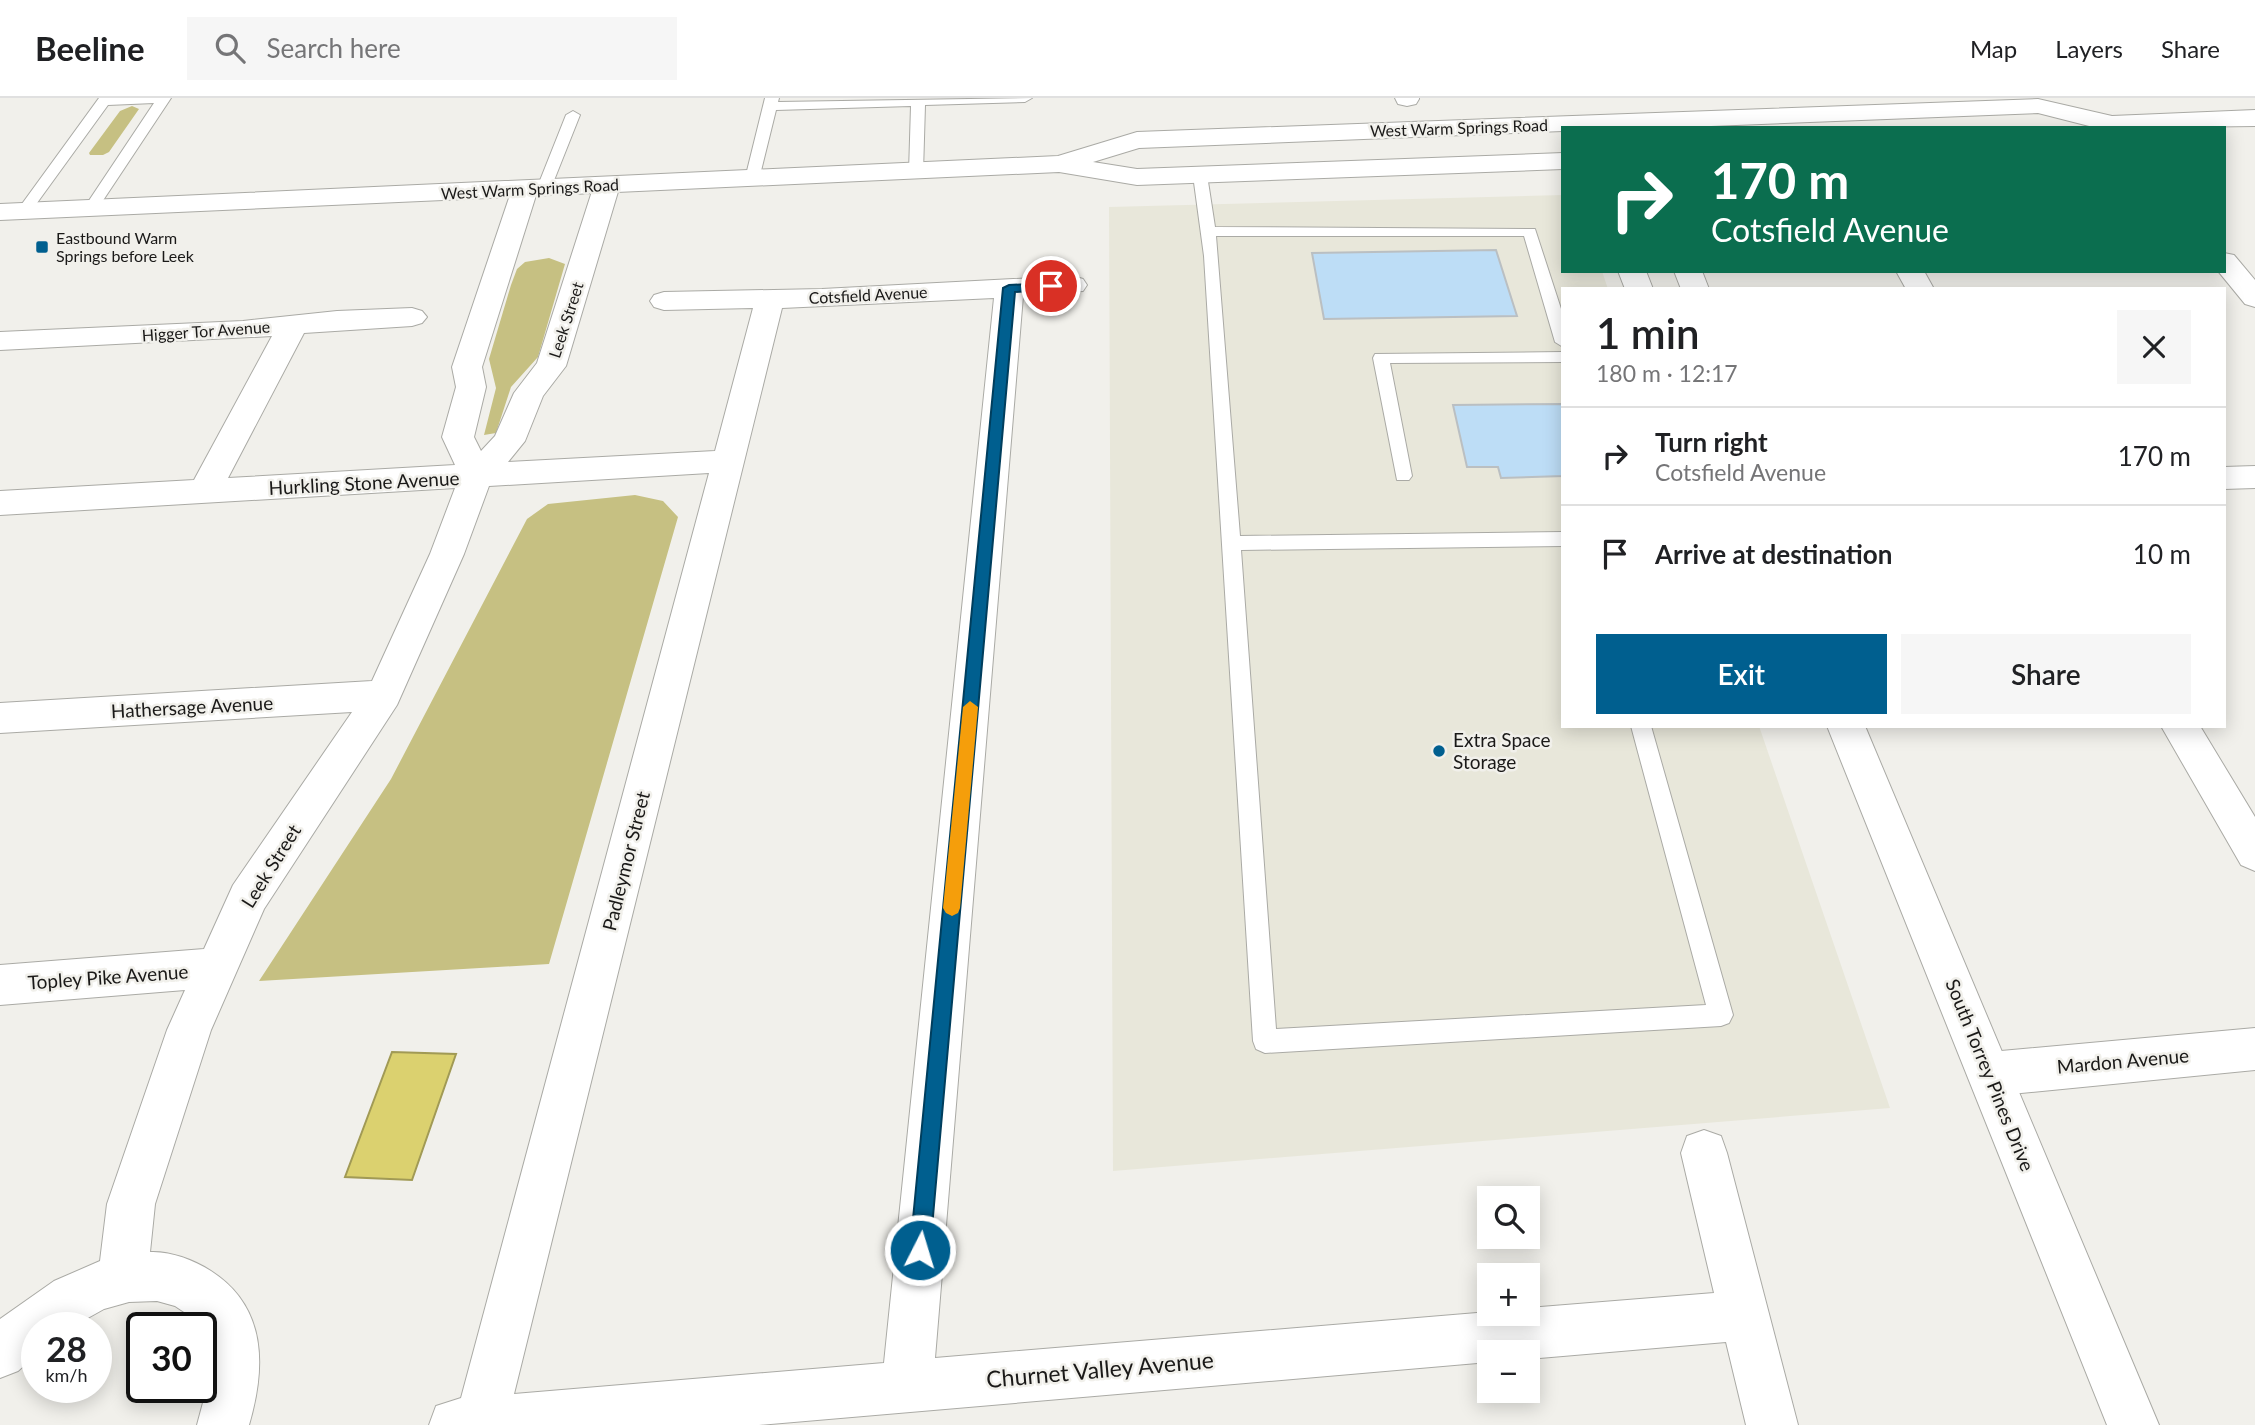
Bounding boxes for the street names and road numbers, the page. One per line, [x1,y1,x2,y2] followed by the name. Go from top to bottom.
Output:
[1370,115,1548,140] street label: West Warm Springs Road
[440,174,619,203] street label: West Warm Springs Road
[544,279,587,360] street label: Leek Street
[808,282,928,307] street label: Cotsfield Avenue
[141,317,271,344] street label: Higger Tor Avenue
[268,466,460,499] street label: Hurkling Stone Avenue
[110,691,274,722] street label: Hathersage Avenue
[597,789,654,933] street label: Padleymor Street
[236,820,305,912] street label: Leek Street
[27,959,189,994] street label: Topley Pike Avenue
[1941,975,2040,1174] street label: South Torrey Pines Drive
[2056,1043,2190,1078] street label: Mardon Avenue
[985,1345,1215,1393] street label: Churnet Valley Avenue

